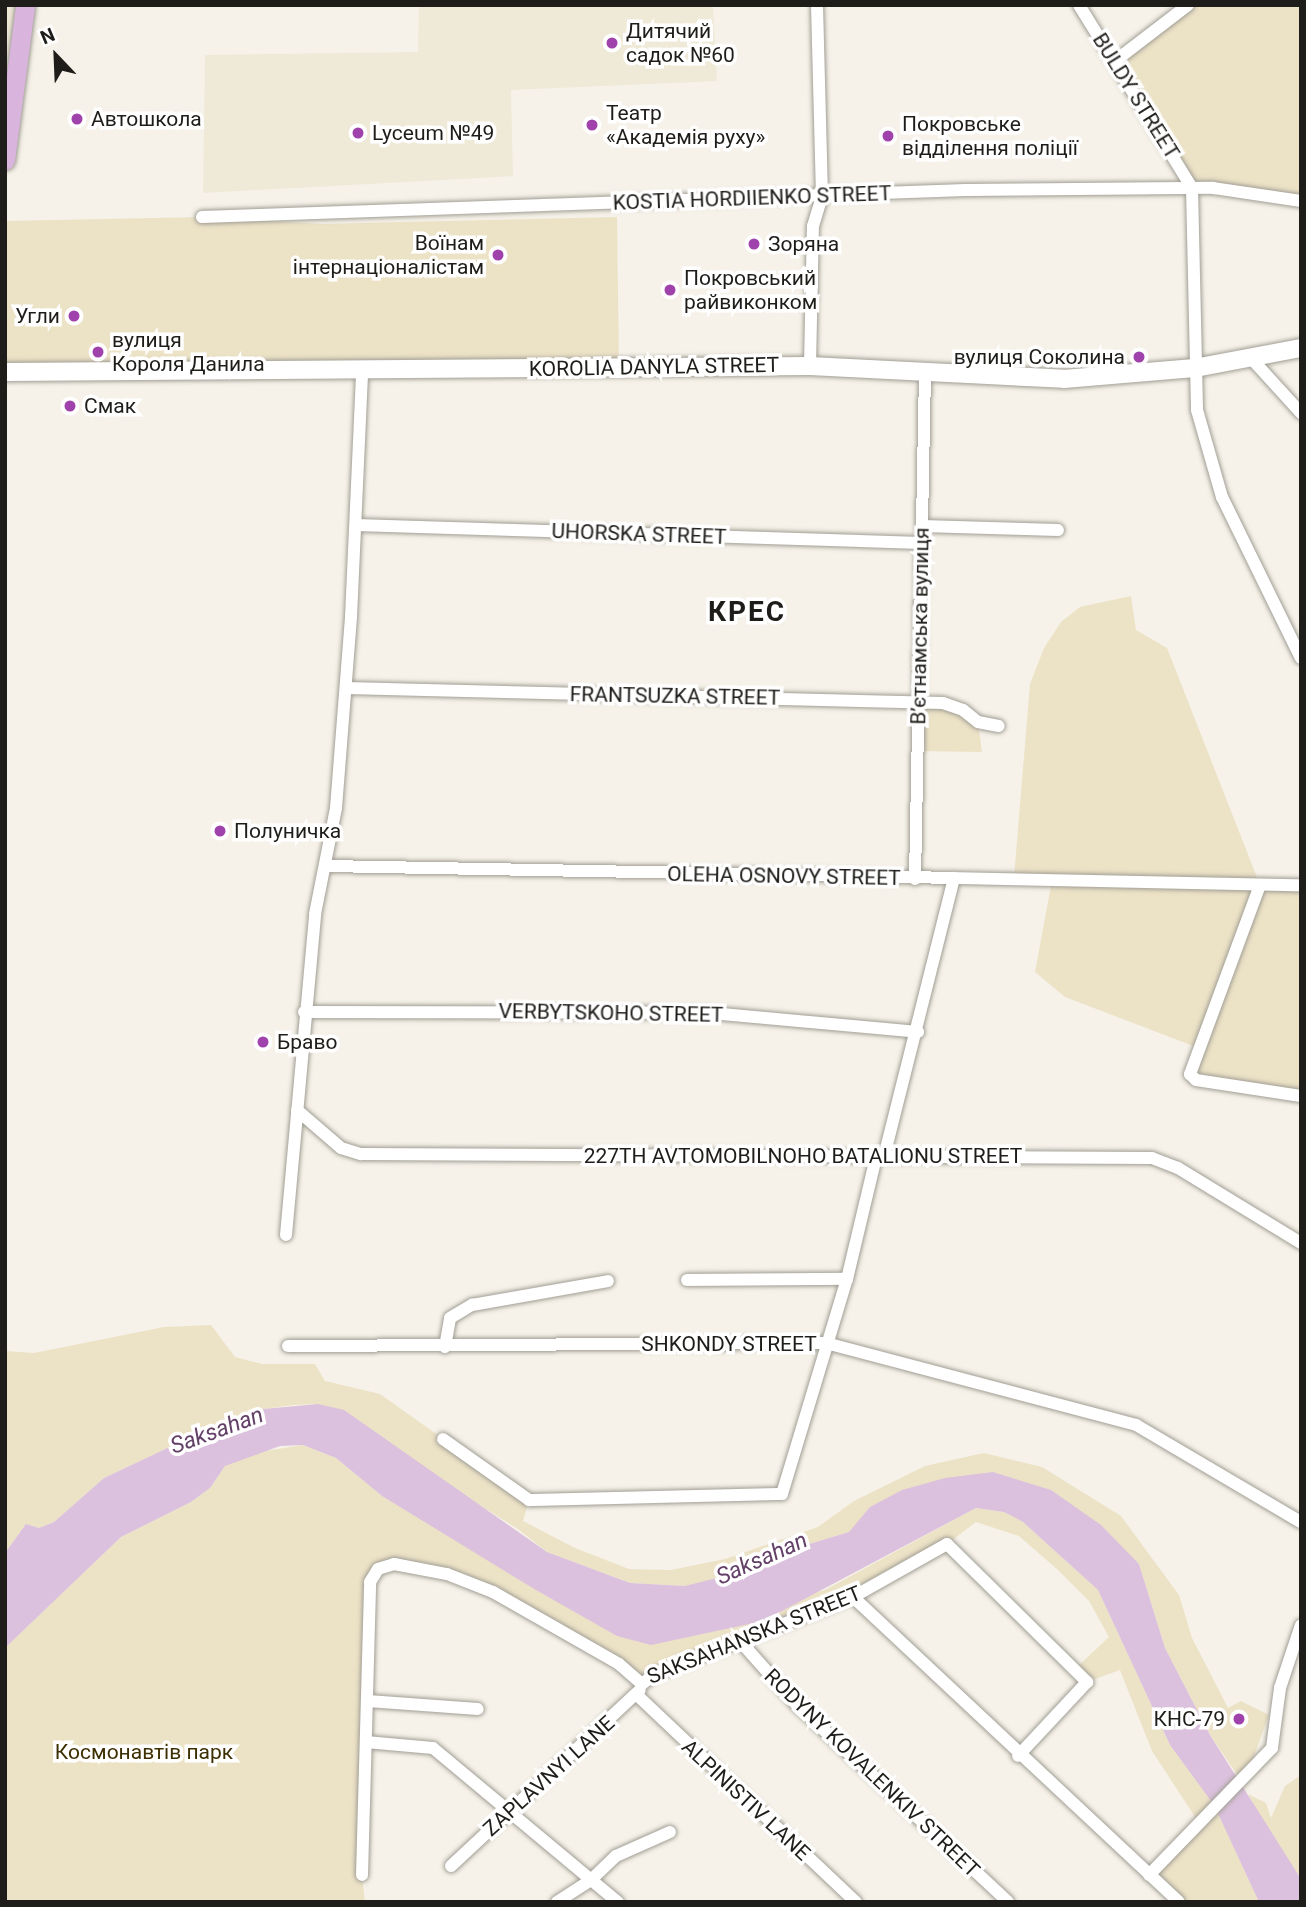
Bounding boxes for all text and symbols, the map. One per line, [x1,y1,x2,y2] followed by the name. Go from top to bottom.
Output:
[626,18,735,68] place label: Дитячий садок №60
[21,21,91,91] north arrow
[37,23,58,49] text: N
[1087,28,1185,164] street label: BULDY STREET
[604,35,620,51] marker: Дитячий садок №60
[606,100,765,150] place label: Театр «Академія руху»
[91,106,202,132] place label: Автошкола
[69,111,85,127] marker: Автошкола
[902,111,1078,161] place label: Покровське відділення поліції
[584,117,600,133] marker: Театр «Академія руху»
[372,120,494,146] place label: Lyceum №49
[350,125,366,141] marker: Lyceum №49
[880,128,896,144] marker: Покровське відділення поліції
[612,181,892,215] street label: KOSTIA HORDIIENKO STREET
[293,230,484,280] place label: Воїнам інтернаціоналістам
[768,231,839,257] place label: Зоряна
[746,236,762,252] marker: Зоряна
[490,247,506,263] marker: Воїнам інтернаціоналістам
[684,265,817,315] place label: Покровський райвиконком
[662,282,678,298] marker: Покровський райвиконком
[15,303,60,329] place label: Угли
[66,308,82,324] marker: Угли
[112,327,265,377] place label: вулиця Короля Данила
[90,344,106,360] marker: вулиця Короля Данила
[954,344,1125,370] place label: вулиця Соколина
[1131,349,1147,365] marker: вулиця Соколина
[529,352,779,382] street label: KOROLIA DANYLA STREET
[84,393,136,419] place label: Смак
[62,398,78,414] marker: Смак
[551,518,727,550] street label: UHORSKA STREET
[906,527,934,725] street label: Вʼєтнамська вулиця
[708,595,786,629] district label: КРЕС
[569,682,781,710] street label: FRANTSUZKA STREET
[234,818,341,844] place label: Полуничка
[212,823,228,839] marker: Полуничка
[667,861,901,891] street label: OLEHA OSNOVY STREET
[498,998,724,1028] street label: VERBYTSKOHO STREET
[277,1029,337,1055] place label: Браво
[255,1034,271,1050] marker: Браво
[584,1143,1022,1169] street label: 227TH AVTOMOBILNOHO BATALIONU STREET
[641,1331,817,1357] street label: SHKONDY STREET
[167,1401,267,1461] water label: Saksahan
[712,1527,812,1591] water label: Saksahan
[643,1581,865,1689] street label: SAKSAHANSKA STREET
[759,1663,985,1883] street label: RODYNY KOVALENKIV STREET
[1153,1706,1225,1732] place label: КНС-79
[478,1711,620,1841] street label: ZAPLAVNYI LANE
[1231,1711,1247,1727] marker: КНС-79
[677,1734,815,1866] street label: ALPINISTIV LANE
[55,1739,233,1765] park label: Космонавтів парк

